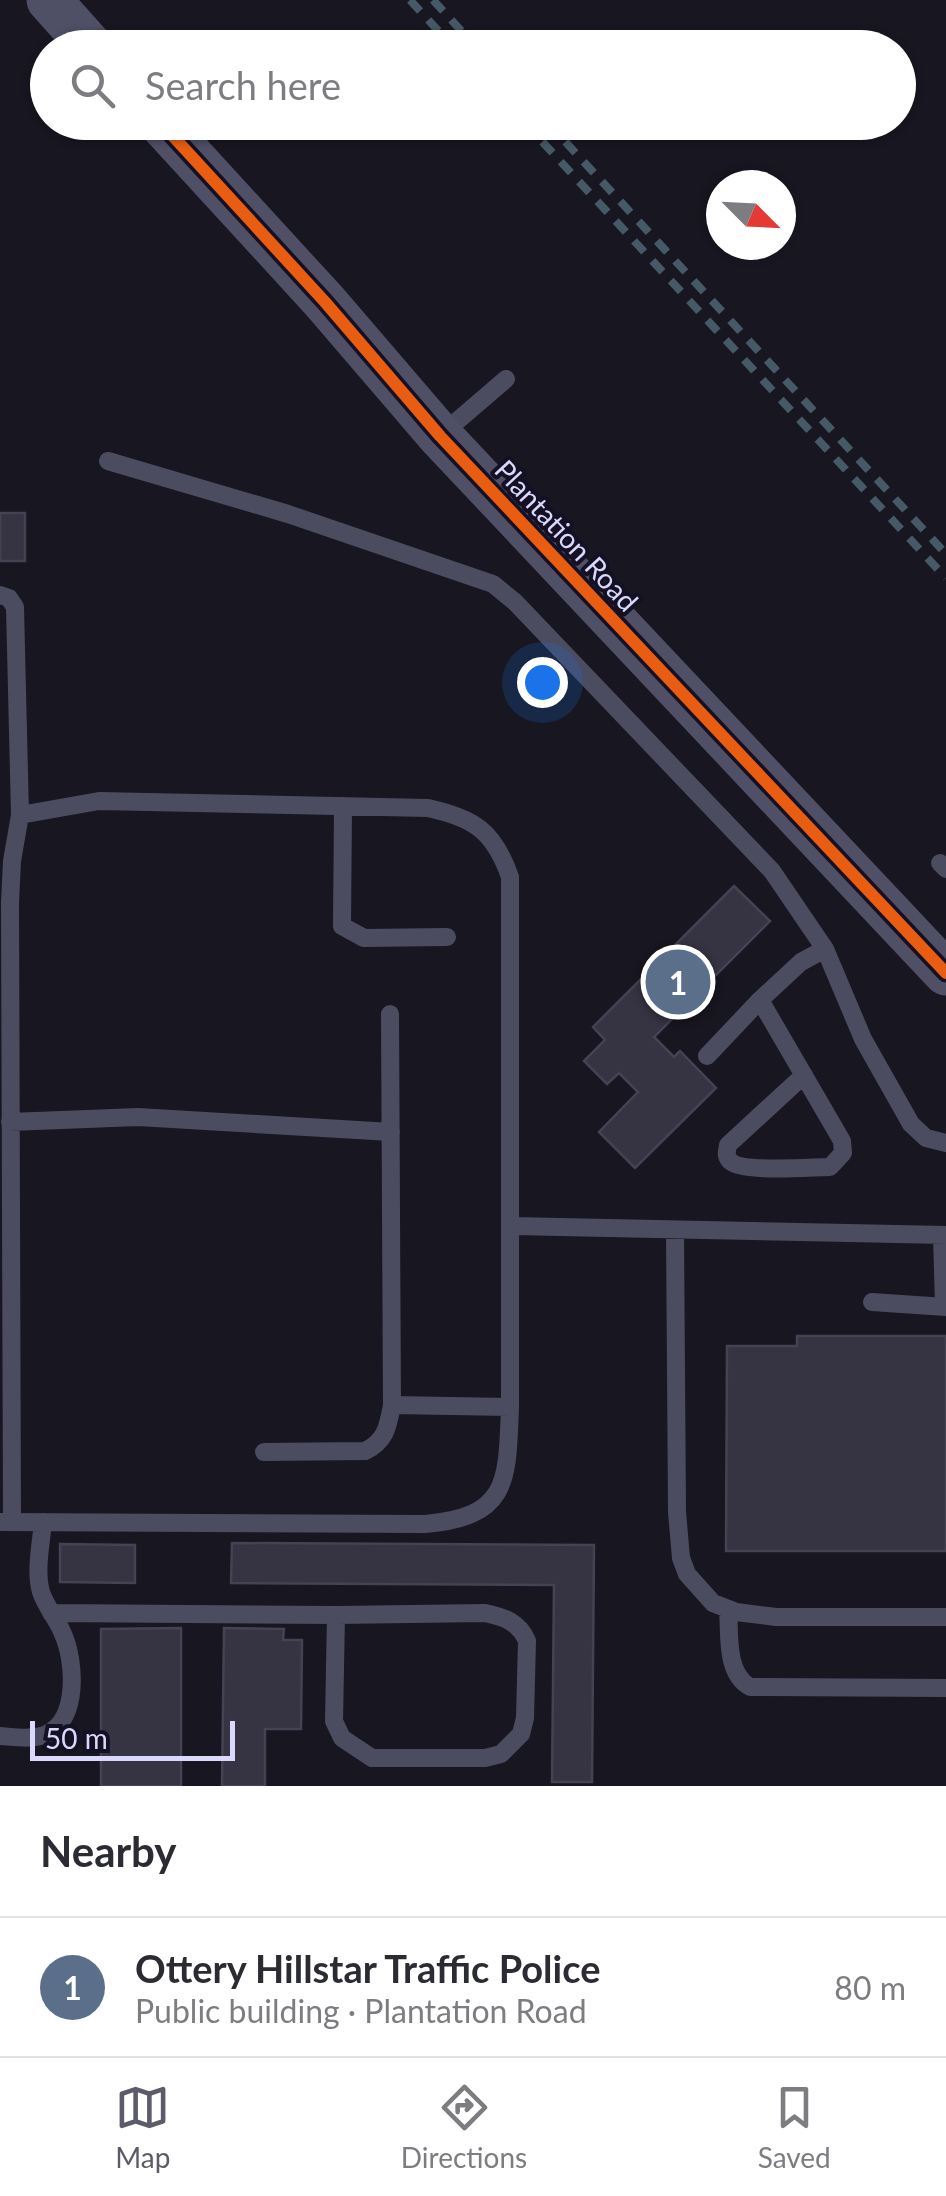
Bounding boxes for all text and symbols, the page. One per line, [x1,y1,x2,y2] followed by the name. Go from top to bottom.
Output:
[30,30,916,140] search box
[65,58,120,113] icon: search
[145,62,341,108] text: Search here
[706,170,796,260] north arrow
[488,452,646,618] street label: Plantation Road
[517,657,568,708] your location
[646,944,710,1020] pin: 1
[30,1716,235,1760] scale bar
[45,1721,108,1755] text: 50 m
[40,1826,177,1876] text: Nearby
[135,1945,600,1991] text: Ottery Hillstar Traffic Police
[63,1968,82,2007] text: 1
[834,1968,906,2007] text: 80 m
[135,1991,587,2030] text: Public building · Plantation Road
[115,2080,170,2174] tab: Map
[401,2080,527,2174] tab: Directions
[758,2080,831,2174] tab: Saved

